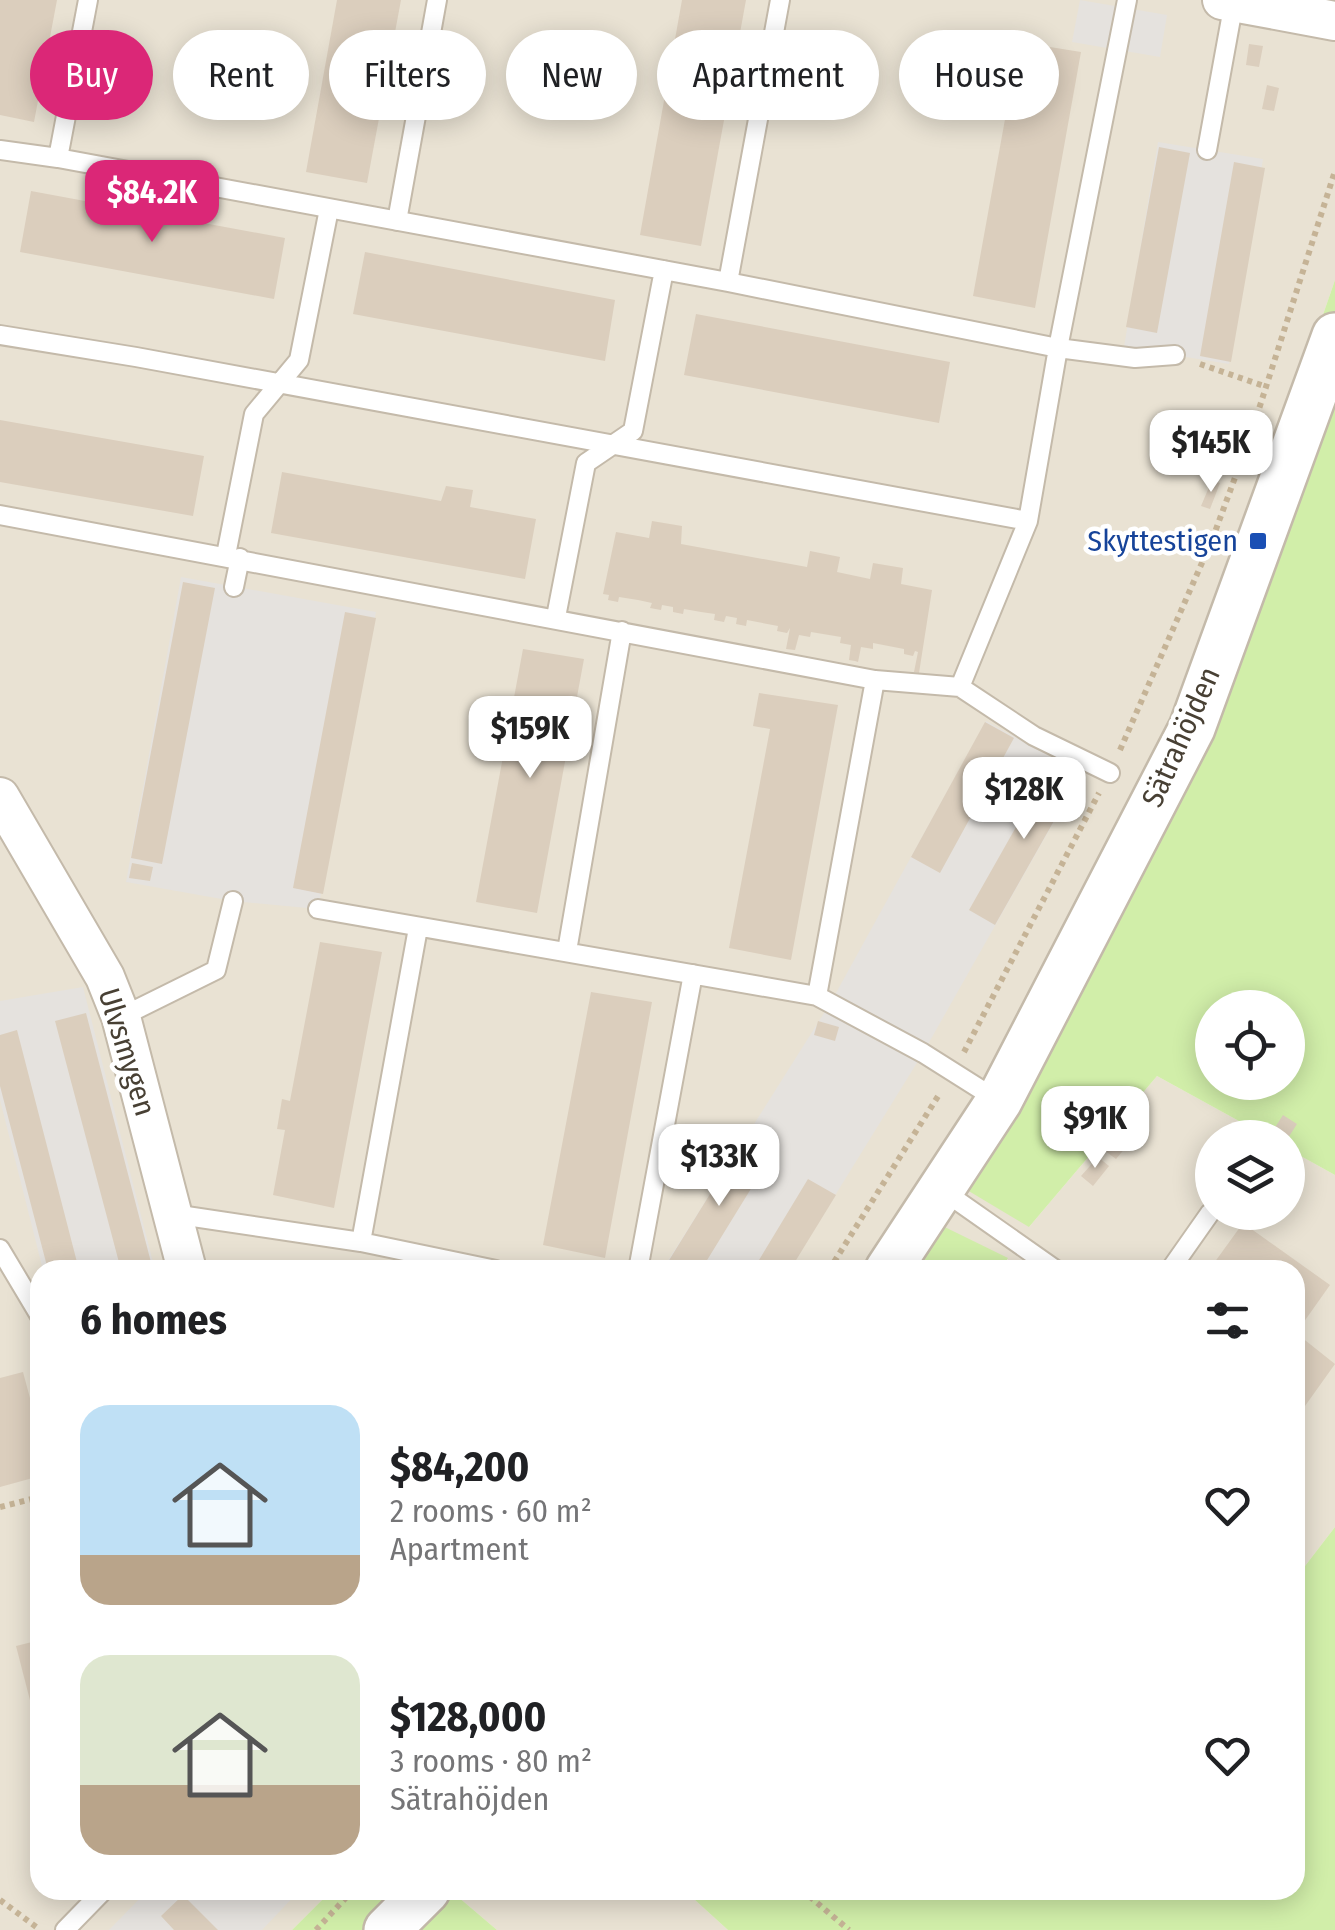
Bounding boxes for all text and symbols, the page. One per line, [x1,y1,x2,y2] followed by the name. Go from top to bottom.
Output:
[30,30,153,120] chip: Buy
[173,30,309,120] chip: Rent
[329,30,486,120] chip: Filters
[506,30,637,120] chip: New
[657,30,879,120] chip: Apartment
[899,30,1059,120] chip: House
[71,160,233,245] pin: $84.2K
[107,173,197,211] text: $84.2K
[1141,410,1281,495] pin: $145K
[1172,423,1250,461] text: $145K
[1087,523,1238,559] place label: Skyttestigen
[1247,530,1269,552] marker: Skyttestigen
[1134,661,1228,813] street label: Sätrahöjden
[460,696,600,781] pin: $159K
[491,709,569,747] text: $159K
[954,757,1094,842] pin: $128K
[985,770,1063,808] text: $128K
[91,984,163,1120] street label: Ulvsmygen
[1195,990,1305,1230] map controls
[1195,990,1305,1100] button: locate
[1036,1086,1154,1171] pin: $91K
[1063,1099,1127,1137] text: $91K
[1195,1120,1305,1230] button: layers
[649,1124,789,1209] pin: $133K
[680,1137,758,1175] text: $133K
[1200,1293,1255,1348] icon: filters
[80,1295,227,1345] text: 6 homes
[390,1442,529,1492] text: $84,200
[160,1445,280,1565] icon: home
[1200,1478,1255,1533] icon: heart
[390,1492,592,1530] text: 2 rooms · 60 m²
[390,1530,529,1568] text: Apartment
[390,1692,547,1742] text: $128,000
[160,1695,280,1815] icon: home
[1200,1728,1255,1783] icon: heart
[390,1742,592,1780] text: 3 rooms · 80 m²
[390,1780,549,1818] text: Sätrahöjden

